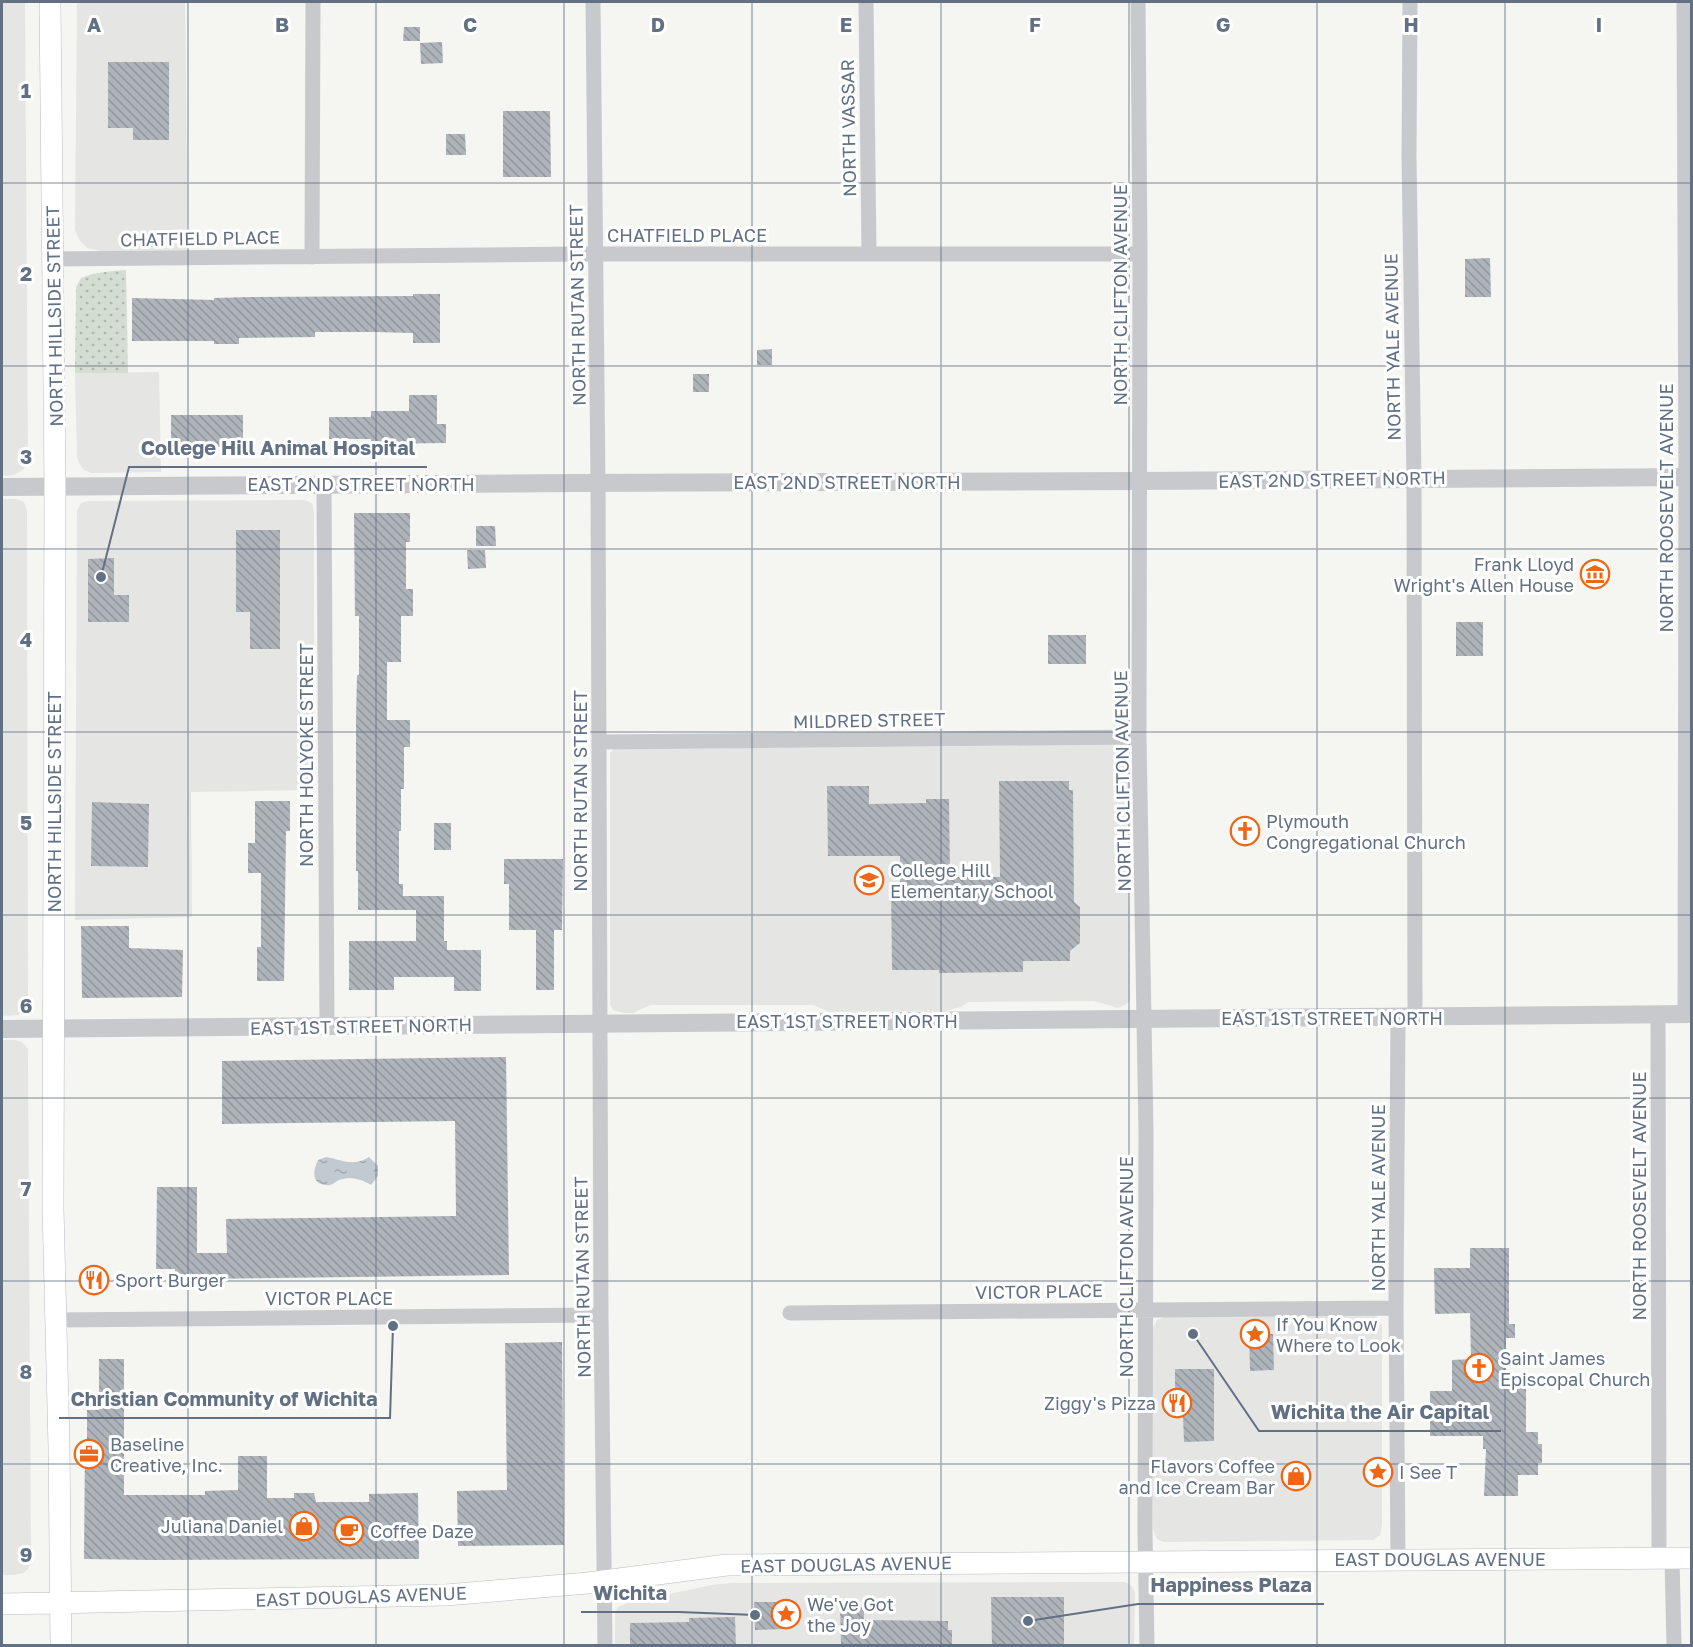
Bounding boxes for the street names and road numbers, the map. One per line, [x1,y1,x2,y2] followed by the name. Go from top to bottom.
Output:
[836,59,860,197] street label: NORTH VASSAR
[1109,184,1131,406] street label: NORTH CLIFTON AVENUE
[564,204,590,406] street label: NORTH RUTAN STREET
[41,205,67,427] street label: NORTH HILLSIDE STREET
[607,224,767,246] street label: CHATFIELD PLACE
[120,226,280,250] street label: CHATFIELD PLACE
[1379,253,1405,441] street label: NORTH YALE AVENUE
[1655,384,1677,632] street label: NORTH ROOSEVELT AVENUE
[1218,466,1446,492] street label: EAST 2ND STREET NORTH
[733,471,961,493] street label: EAST 2ND STREET NORTH
[247,473,475,495] street label: EAST 2ND STREET NORTH
[295,643,317,867] street label: NORTH HOLYOKE STREET
[1109,670,1135,892] street label: NORTH CLIFTON AVENUE
[569,690,591,892] street label: NORTH RUTAN STREET
[43,691,65,913] street label: NORTH HILLSIDE STREET
[793,708,945,732] street label: MILDRED STREET
[1221,1007,1443,1029] street label: EAST 1ST STREET NORTH
[736,1010,958,1032] street label: EAST 1ST STREET NORTH
[250,1013,472,1039] street label: EAST 1ST STREET NORTH
[1628,1072,1650,1320] street label: NORTH ROOSEVELT AVENUE
[1367,1104,1389,1292] street label: NORTH YALE AVENUE
[1115,1156,1137,1378] street label: NORTH CLIFTON AVENUE
[569,1176,595,1378] street label: NORTH RUTAN STREET
[975,1279,1103,1303] street label: VICTOR PLACE
[265,1287,393,1309] street label: VICTOR PLACE
[1334,1548,1546,1570] street label: EAST DOUGLAS AVENUE
[740,1551,952,1577] street label: EAST DOUGLAS AVENUE
[255,1581,467,1611] street label: EAST DOUGLAS AVENUE

